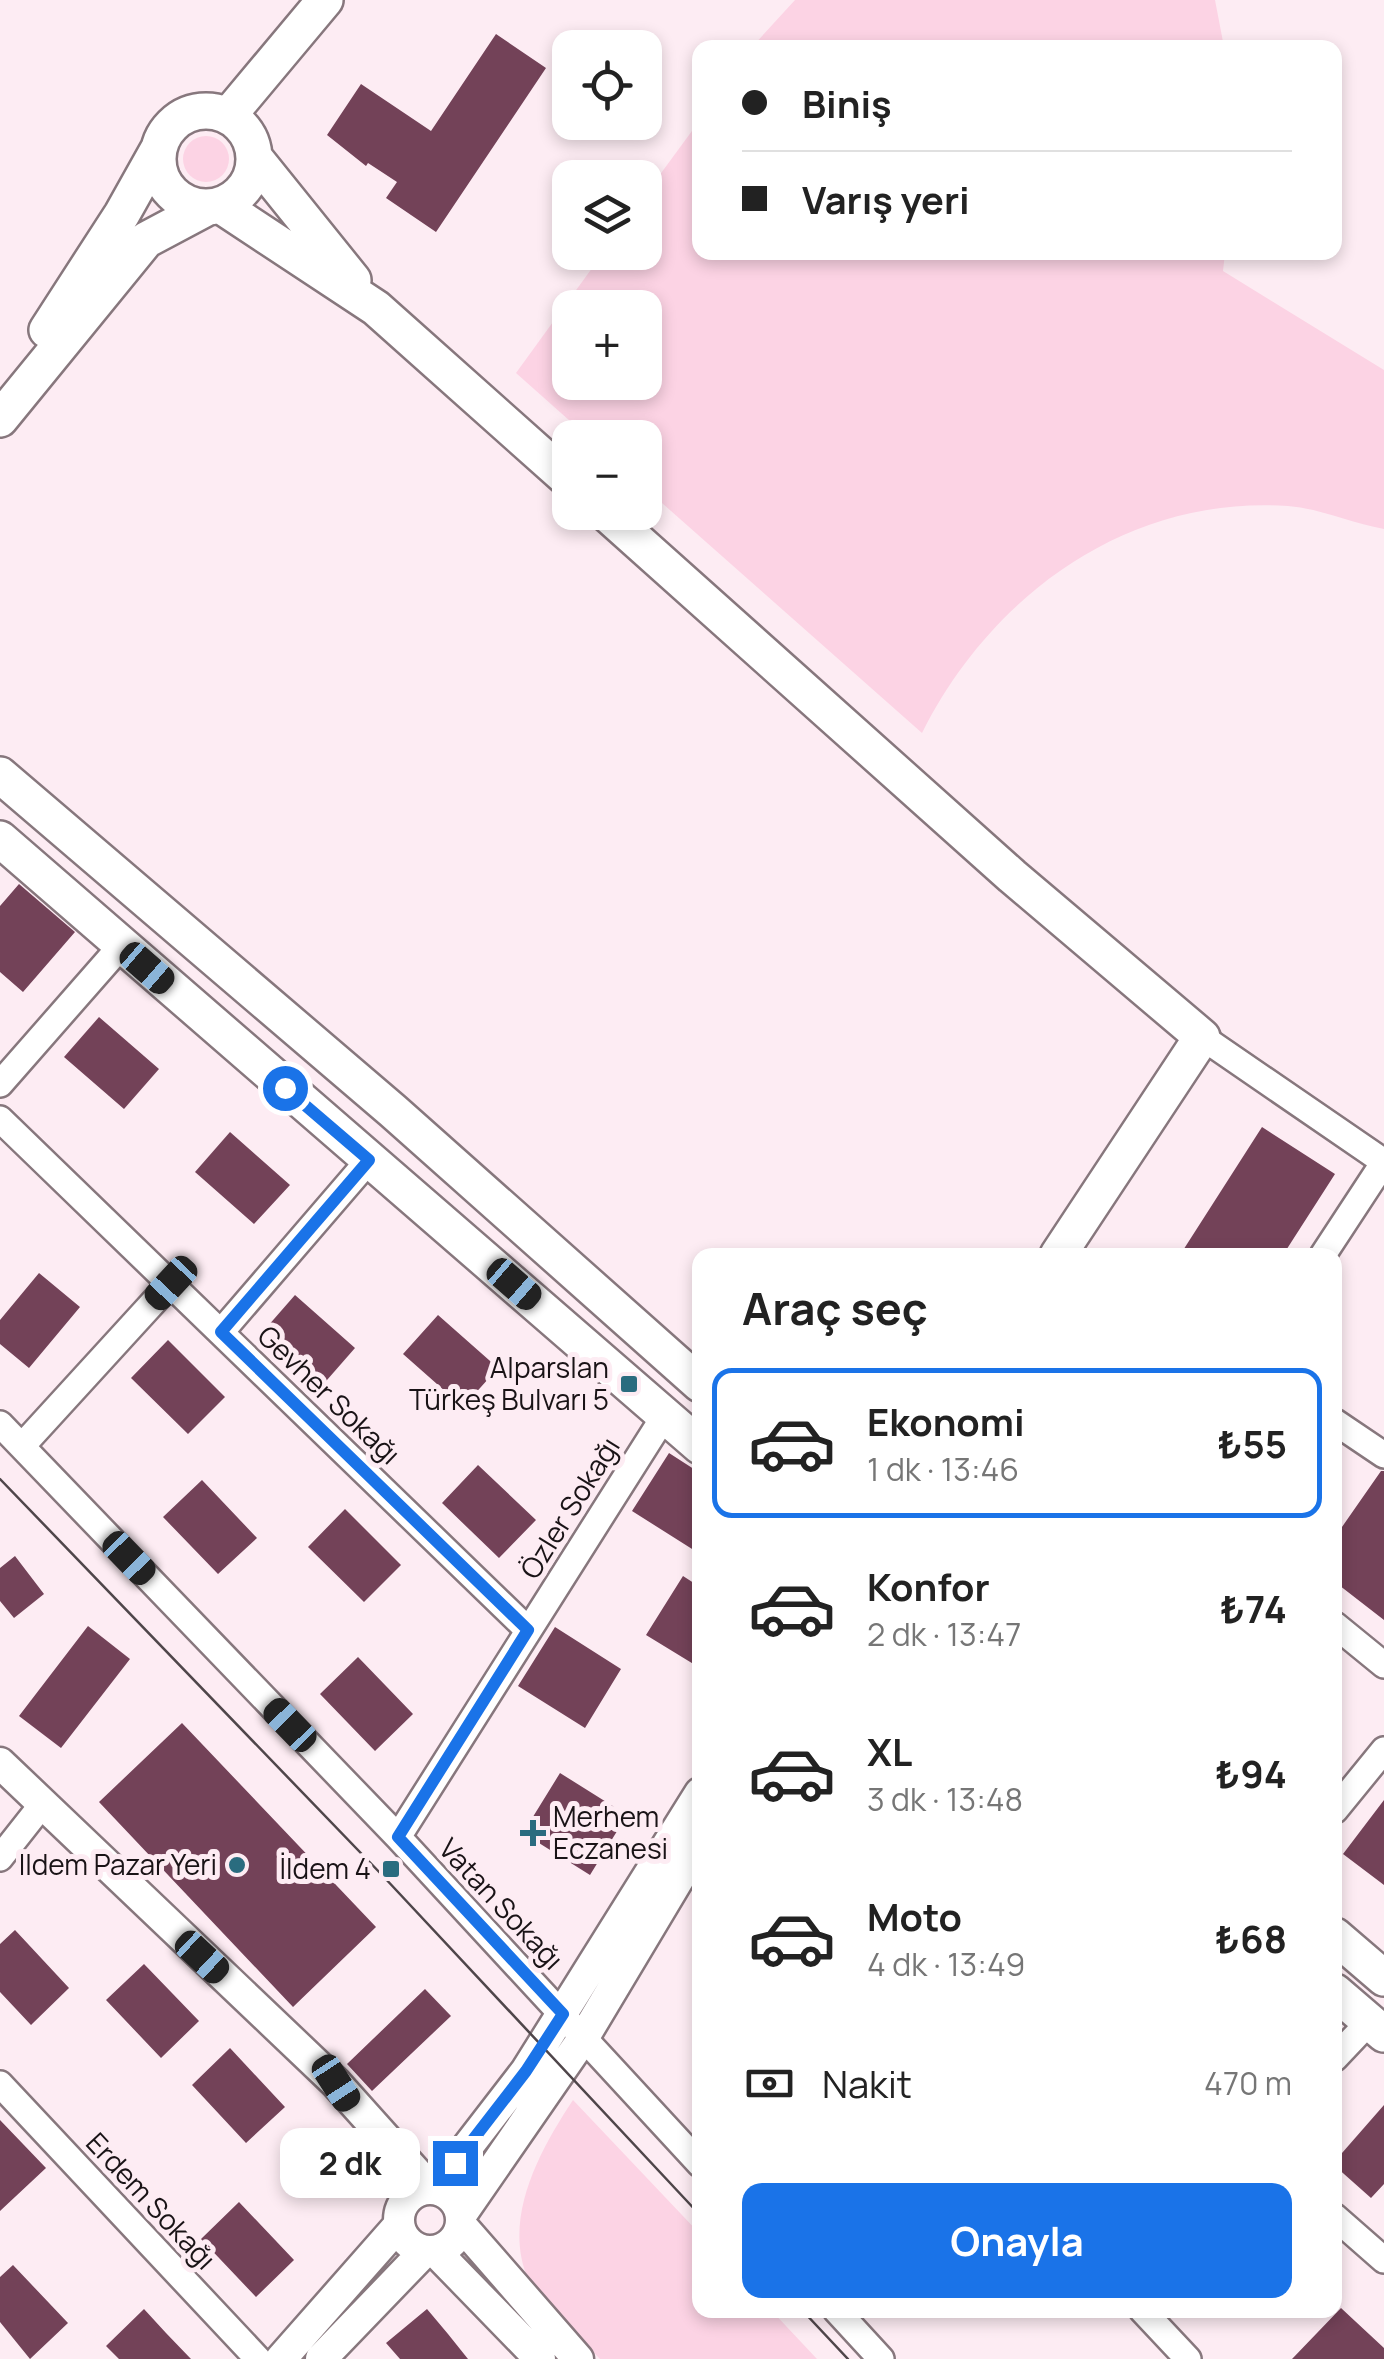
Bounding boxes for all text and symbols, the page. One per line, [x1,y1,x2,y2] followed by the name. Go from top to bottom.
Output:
[552,30,662,530] map controls
[552,30,662,140] button: locate
[802,77,892,129] text: Biniş
[552,160,662,270] button: layers
[802,173,970,225] text: Varış yeri
[552,290,662,400] button: +
[552,420,662,530] button: −
[115,937,179,999] car
[263,1066,308,1111] route start
[140,1251,202,1315] car
[482,1253,546,1315] car
[742,1277,928,1339] text: Araç seç
[250,1316,409,1472] street label: Gevher Sokağı
[409,1348,609,1418] place label: Alparslan Türkeş Bulvarı 5
[618,1373,640,1395] marker: Alparslan Türkeş Bulvarı 5
[867,1395,1025,1447] text: Ekonomi
[747,1398,837,1488] icon: car
[1217,1417,1287,1469] text: ₺55
[511,1430,628,1585] street label: Özler Sokağı
[867,1447,1019,1491] text: 1 dk · 13:46
[97,1526,161,1590] car
[867,1560,990,1612] text: Konfor
[747,1563,837,1653] icon: car
[1220,1582,1287,1634] text: ₺74
[867,1612,1021,1656] text: 2 dk · 13:47
[258,1693,322,1757] car
[867,1725,912,1777] text: XL
[747,1728,837,1818] icon: car
[1215,1747,1287,1799] text: ₺94
[867,1777,1023,1821] text: 3 dk · 13:48
[553,1797,668,1867] place label: Merhem Eczanesi
[522,1822,544,1844] marker: Merhem Eczanesi
[431,1829,572,1977] street label: Vatan Sokağı
[19,1845,217,1883] place label: Ildem Pazar Yeri
[280,1849,371,1887] place label: İldem 4
[226,1854,248,1876] marker: Ildem Pazar Yeri
[380,1858,402,1880] marker: İldem 4
[867,1890,962,1942] text: Moto
[747,1893,837,1983] icon: car
[1215,1912,1287,1964] text: ₺68
[170,1926,234,1988] car
[867,1942,1025,1986] text: 4 dk · 13:49
[307,2050,365,2116] car
[742,2056,797,2111] icon: cash
[822,2057,912,2109] text: Nakit
[1204,2061,1292,2105] text: 470 m
[78,2124,225,2277] street label: Erdem Sokağı
[280,2128,420,2198] callout: 2 dk
[319,2141,381,2185] text: 2 dk
[433,2141,478,2186] route end
[742,2183,1292,2298] button: Onayla

